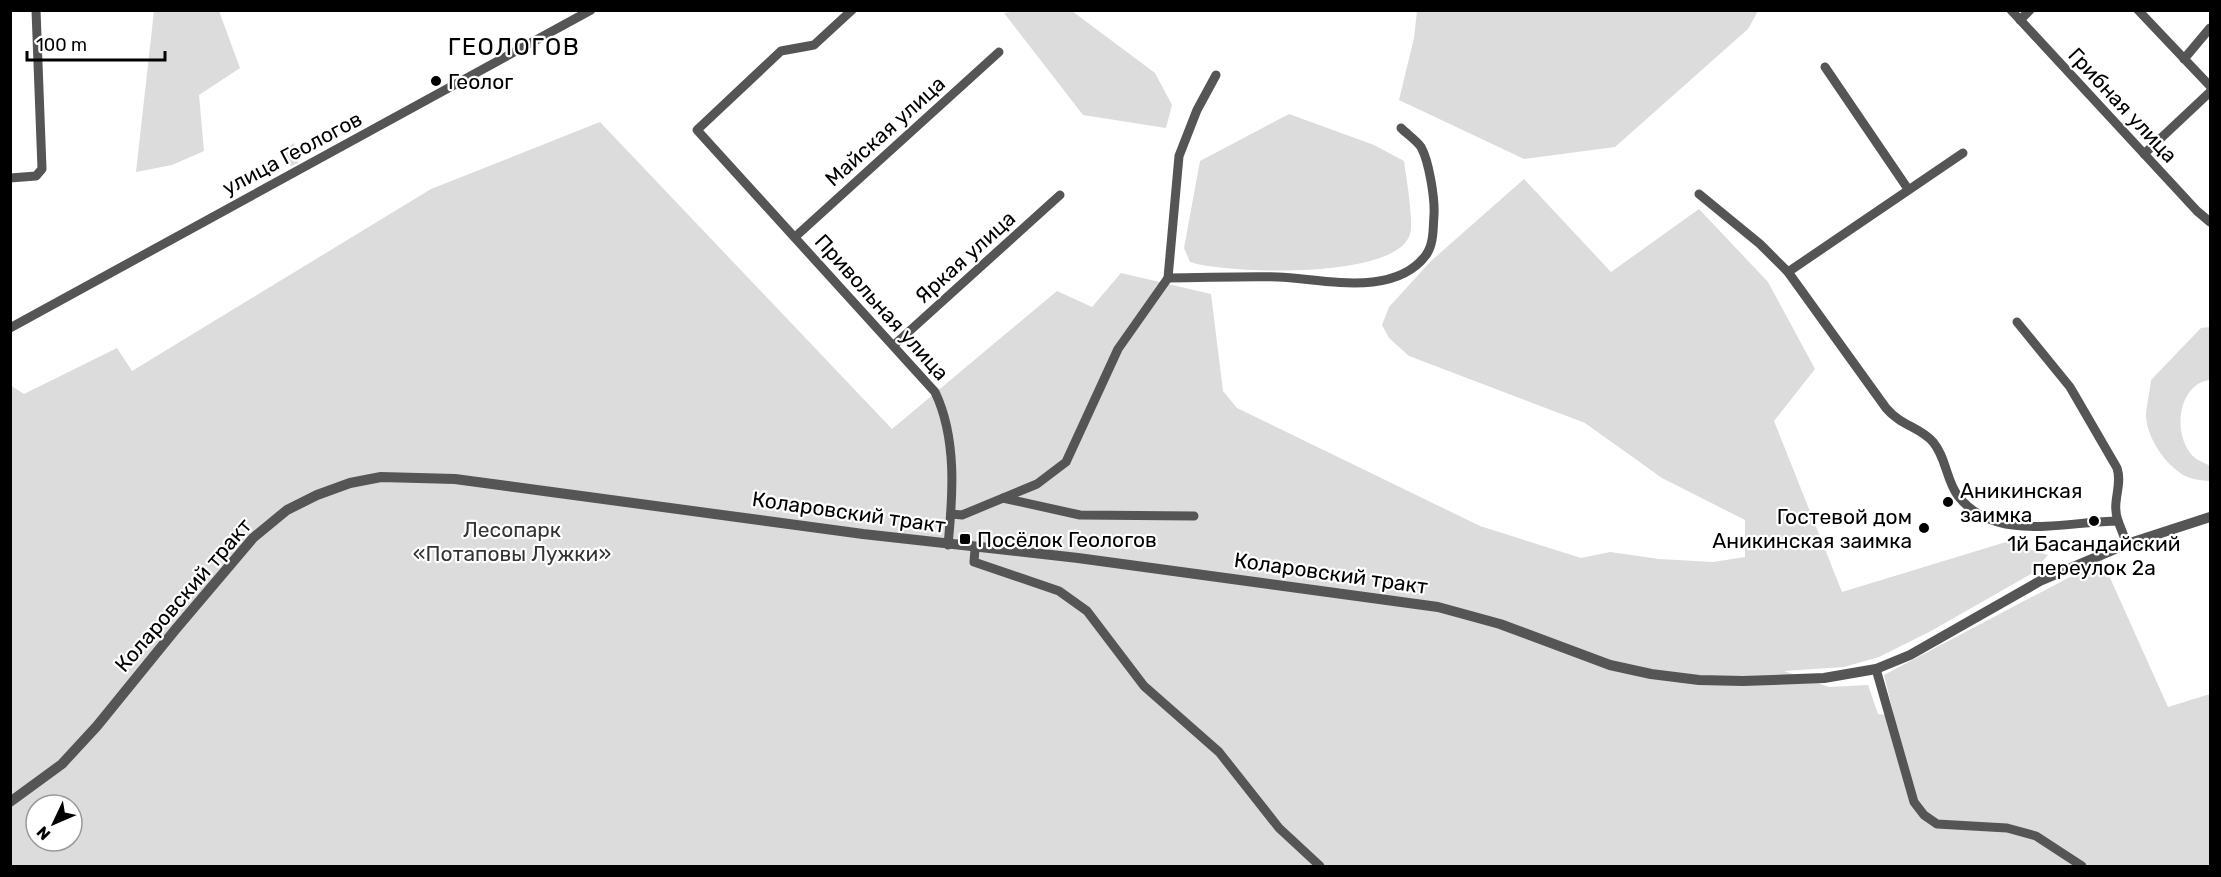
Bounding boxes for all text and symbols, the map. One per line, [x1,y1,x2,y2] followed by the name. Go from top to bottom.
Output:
[27,24,165,62] scale bar
[448,33,580,61] district label: ГЕОЛОГОВ
[36,34,87,56] text: 100 m
[2063,42,2183,168] street label: Грибная улица
[448,69,513,94] place label: Геолог
[820,71,950,191] street label: Майская улица
[429,74,443,88] marker: Геолог
[218,106,366,200] street label: улица Геологов
[910,205,1020,309] street label: Яркая улица
[810,229,954,385] street label: Привольная улица
[1960,478,2082,527] place label: Аникинская заимка
[751,486,948,538] street label: Коларовский тракт
[1941,495,1955,509] marker: Аникинская заимка
[1712,504,1912,553] place label: Гостевой дом Аникинская заимка
[110,513,257,677] street label: Коларовский тракт
[2087,514,2101,528] marker: 1й Басандайский переулок 2а
[413,517,611,566] park label: Лесопарк «Потаповы Лужки»
[1917,521,1931,535] marker: Гостевой дом Аникинская заимка
[977,527,1157,552] place label: Посёлок Геологов
[2007,531,2181,580] place label: 1й Басандайский переулок 2а
[958,532,972,546] marker: Посёлок Геологов
[1233,547,1430,599] street label: Коларовский тракт
[24,793,84,853] north arrow
[33,822,54,844] text: N

